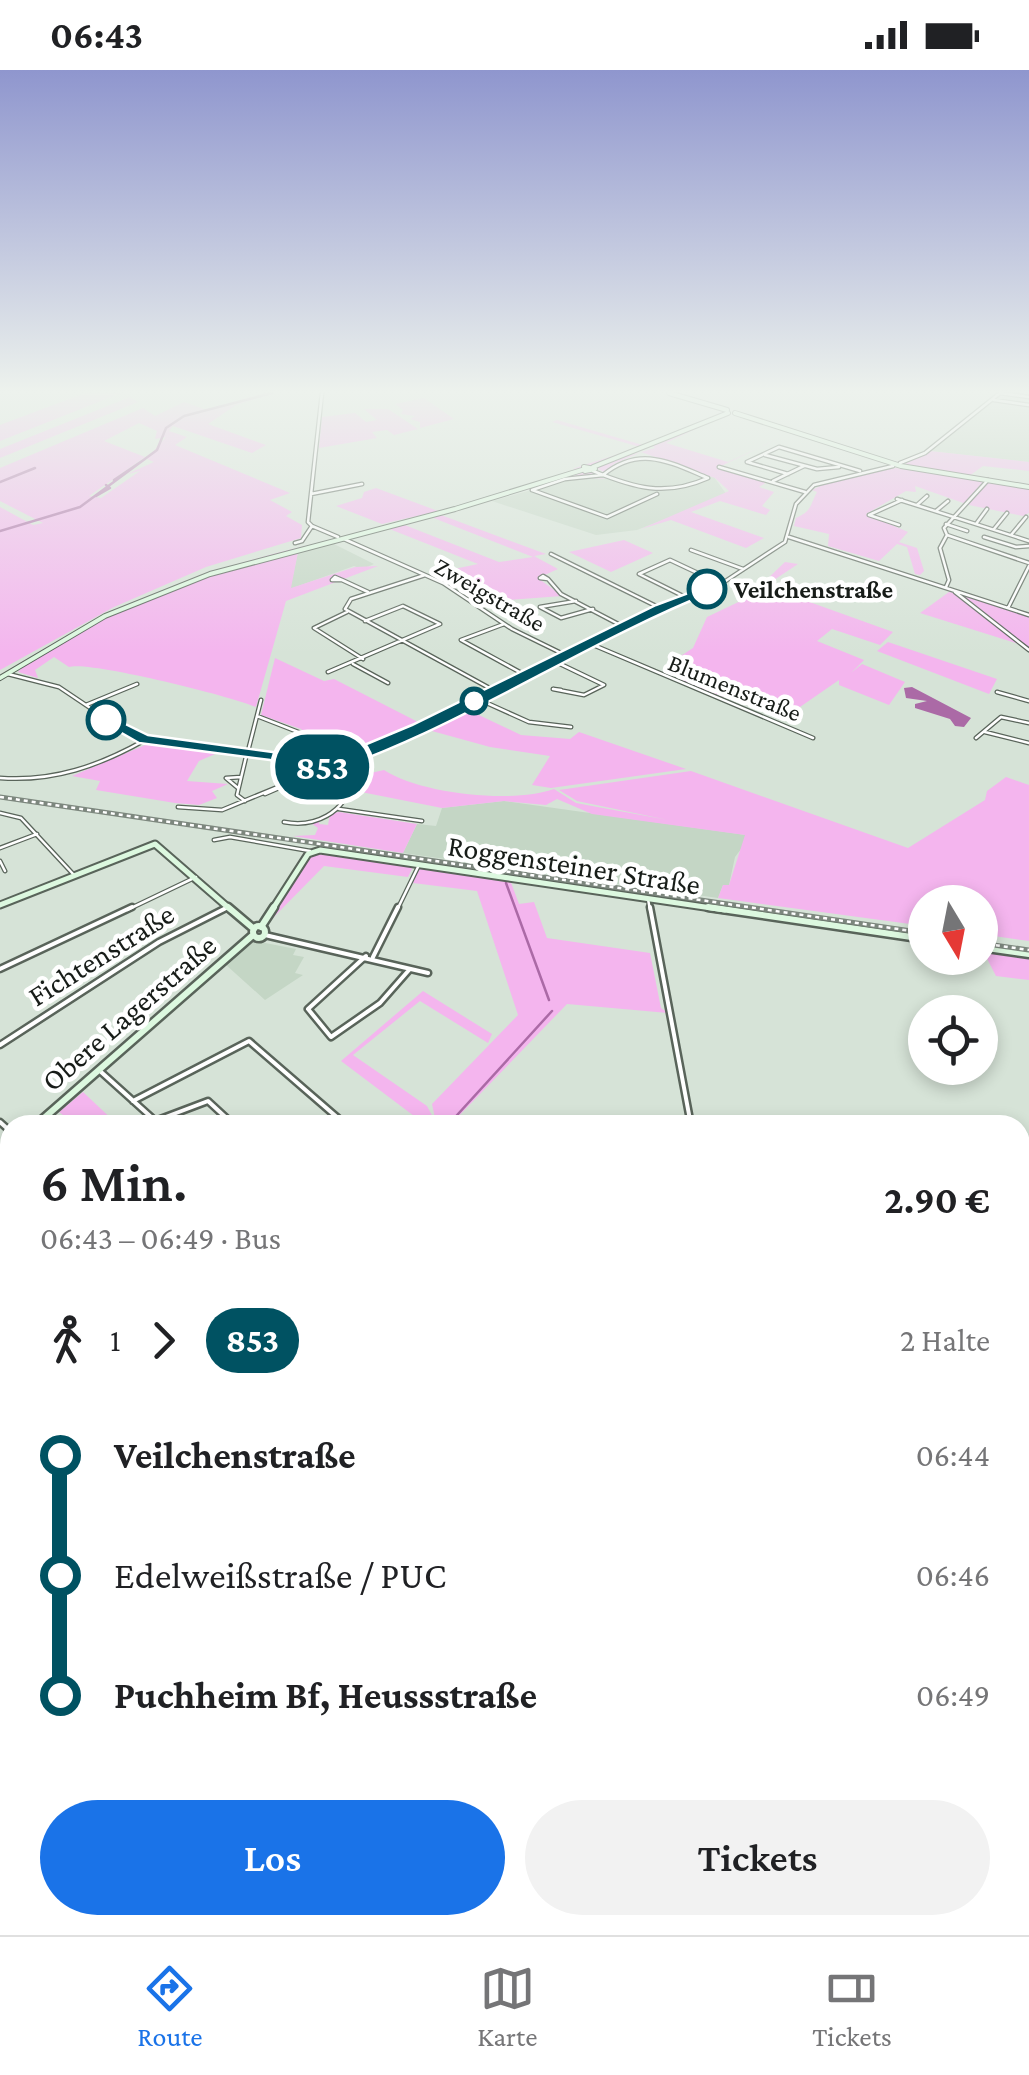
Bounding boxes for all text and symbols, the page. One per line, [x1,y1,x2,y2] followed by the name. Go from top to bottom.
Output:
[50,14,143,56] text: 06:43
[429,552,550,638] street label: Zweigstraße
[688,570,726,608] marker: Veilchenstraße
[733,576,893,603] place label: Veilchenstraße
[664,649,805,726] street label: Blumenstraße
[461,688,487,714] unlabelled marker
[87,701,125,739] unlabelled marker
[264,734,380,800] line badge: 853
[295,748,349,787] text: 853
[445,828,703,902] street label: Roggensteiner Straße
[908,885,998,975] north arrow
[908,885,998,1085] map controls
[22,897,180,1012] street label: Fichtenstraße
[35,928,223,1098] street label: Obere Lagerstraße
[908,995,998,1085] button: locate
[40,1152,187,1213] text: 6 Min.
[884,1179,990,1221] text: 2.90 €
[40,1220,281,1256] text: 06:43 – 06:49 · Bus
[40,1313,95,1368] icon: walk
[136,1313,191,1368] icon: forward
[226,1321,279,1360] text: 853
[110,1322,121,1358] text: 1
[900,1322,990,1358] text: 2 Halte
[114,1434,356,1476] text: Veilchenstraße
[916,1437,990,1473] text: 06:44
[114,1554,446,1596] text: Edelweißstraße / PUC
[916,1557,990,1593] text: 06:46
[114,1674,537,1716] text: Puchheim Bf, Heussstraße
[916,1677,990,1713] text: 06:49
[40,1800,505,1915] button: Los
[525,1800,990,1915] button: Tickets
[137,1961,203,2052] tab: Route
[477,1961,537,2052] tab: Karte
[812,1961,892,2052] tab: Tickets

